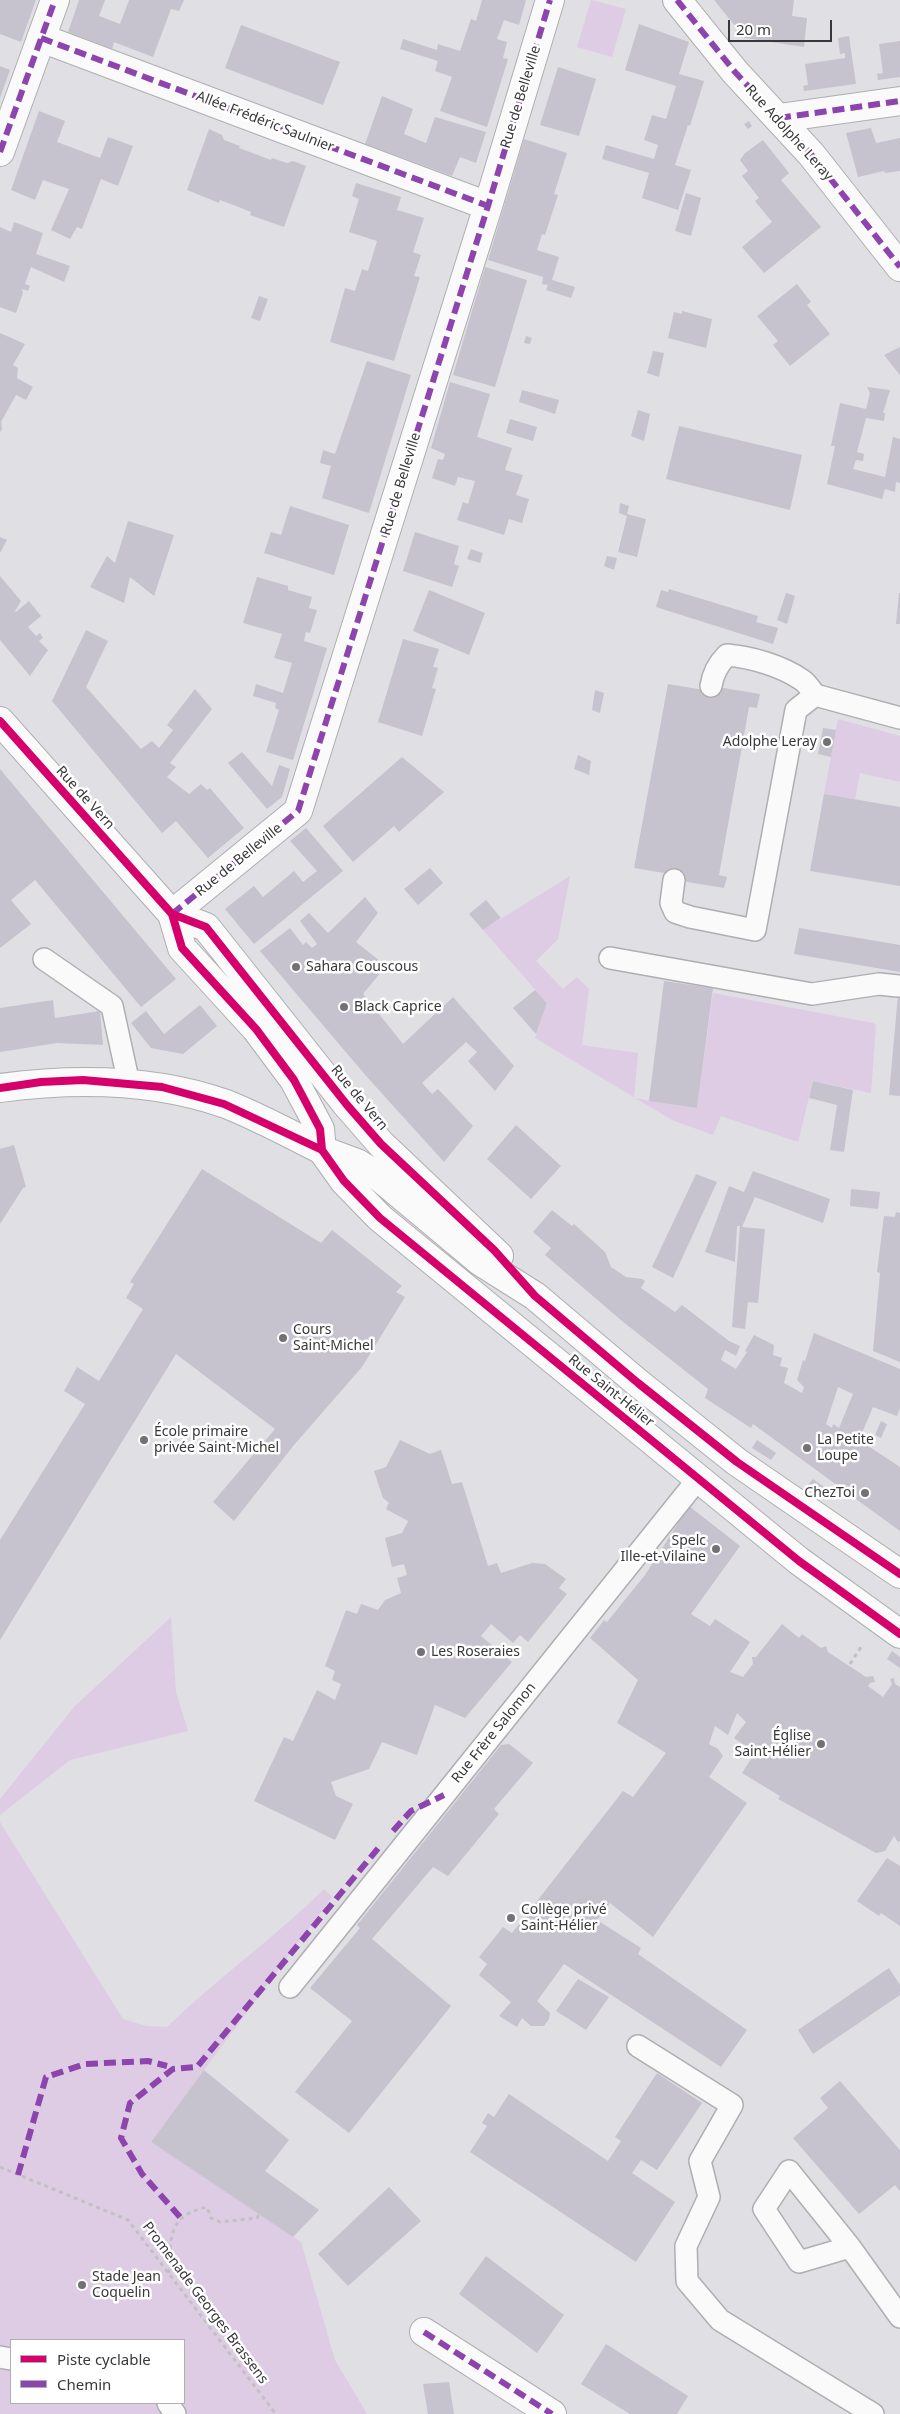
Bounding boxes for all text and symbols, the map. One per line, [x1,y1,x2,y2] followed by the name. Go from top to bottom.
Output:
[730,10,834,42] scale bar
[736,19,771,39] text: 20 m
[497,44,545,150] street label: Rue de Belleville
[742,82,836,184] street label: Rue Adolphe Leray
[194,88,336,156] street label: Allée Frédéric Saulnier
[377,431,425,537] street label: Rue de Belleville
[723,734,817,750] place label: Adolphe Leray
[821,736,833,748] marker: Adolphe Leray
[52,763,118,833] street label: Rue de Vern
[192,820,286,900] street label: Rue de Belleville
[306,959,418,975] place label: Sahara Couscous
[290,961,302,973] marker: Sahara Couscous
[354,999,442,1015] place label: Black Caprice
[338,1001,350,1013] marker: Black Caprice
[327,1062,391,1134] street label: Rue de Vern
[293,1322,374,1354] place label: Cours Saint-Michel
[277,1332,289,1344] marker: Cours Saint-Michel
[565,1351,657,1431] street label: Rue Saint-Hélier
[154,1424,279,1456] place label: École primaire privée Saint-Michel
[817,1432,874,1464] place label: La Petite Loupe
[138,1434,150,1446] marker: École primaire privée Saint-Michel
[801,1442,813,1454] marker: La Petite Loupe
[804,1485,855,1501] place label: ChezToi
[859,1487,871,1499] marker: ChezToi
[621,1533,706,1565] place label: Spelc Ille-et-Vilaine
[710,1543,722,1555] marker: Spelc Ille-et-Vilaine
[431,1644,520,1660] place label: Les Roseraies
[415,1646,427,1658] marker: Les Roseraies
[448,1679,540,1787] street label: Rue Frère Salomon
[734,1728,811,1760] place label: Église Saint-Hélier
[815,1738,827,1750] marker: Église Saint-Hélier
[521,1902,607,1934] place label: Collège privé Saint-Hélier
[505,1912,517,1924] marker: Collège privé Saint-Hélier
[139,2219,271,2387] street label: Promenade Georges Brassens
[92,2269,161,2302] place label: Stade Jean Coquelin
[76,2279,88,2291] marker: Stade Jean Coquelin
[10,2339,185,2404] legend
[57,2349,151,2369] text: Piste cyclable
[57,2374,111,2394] text: Chemin

